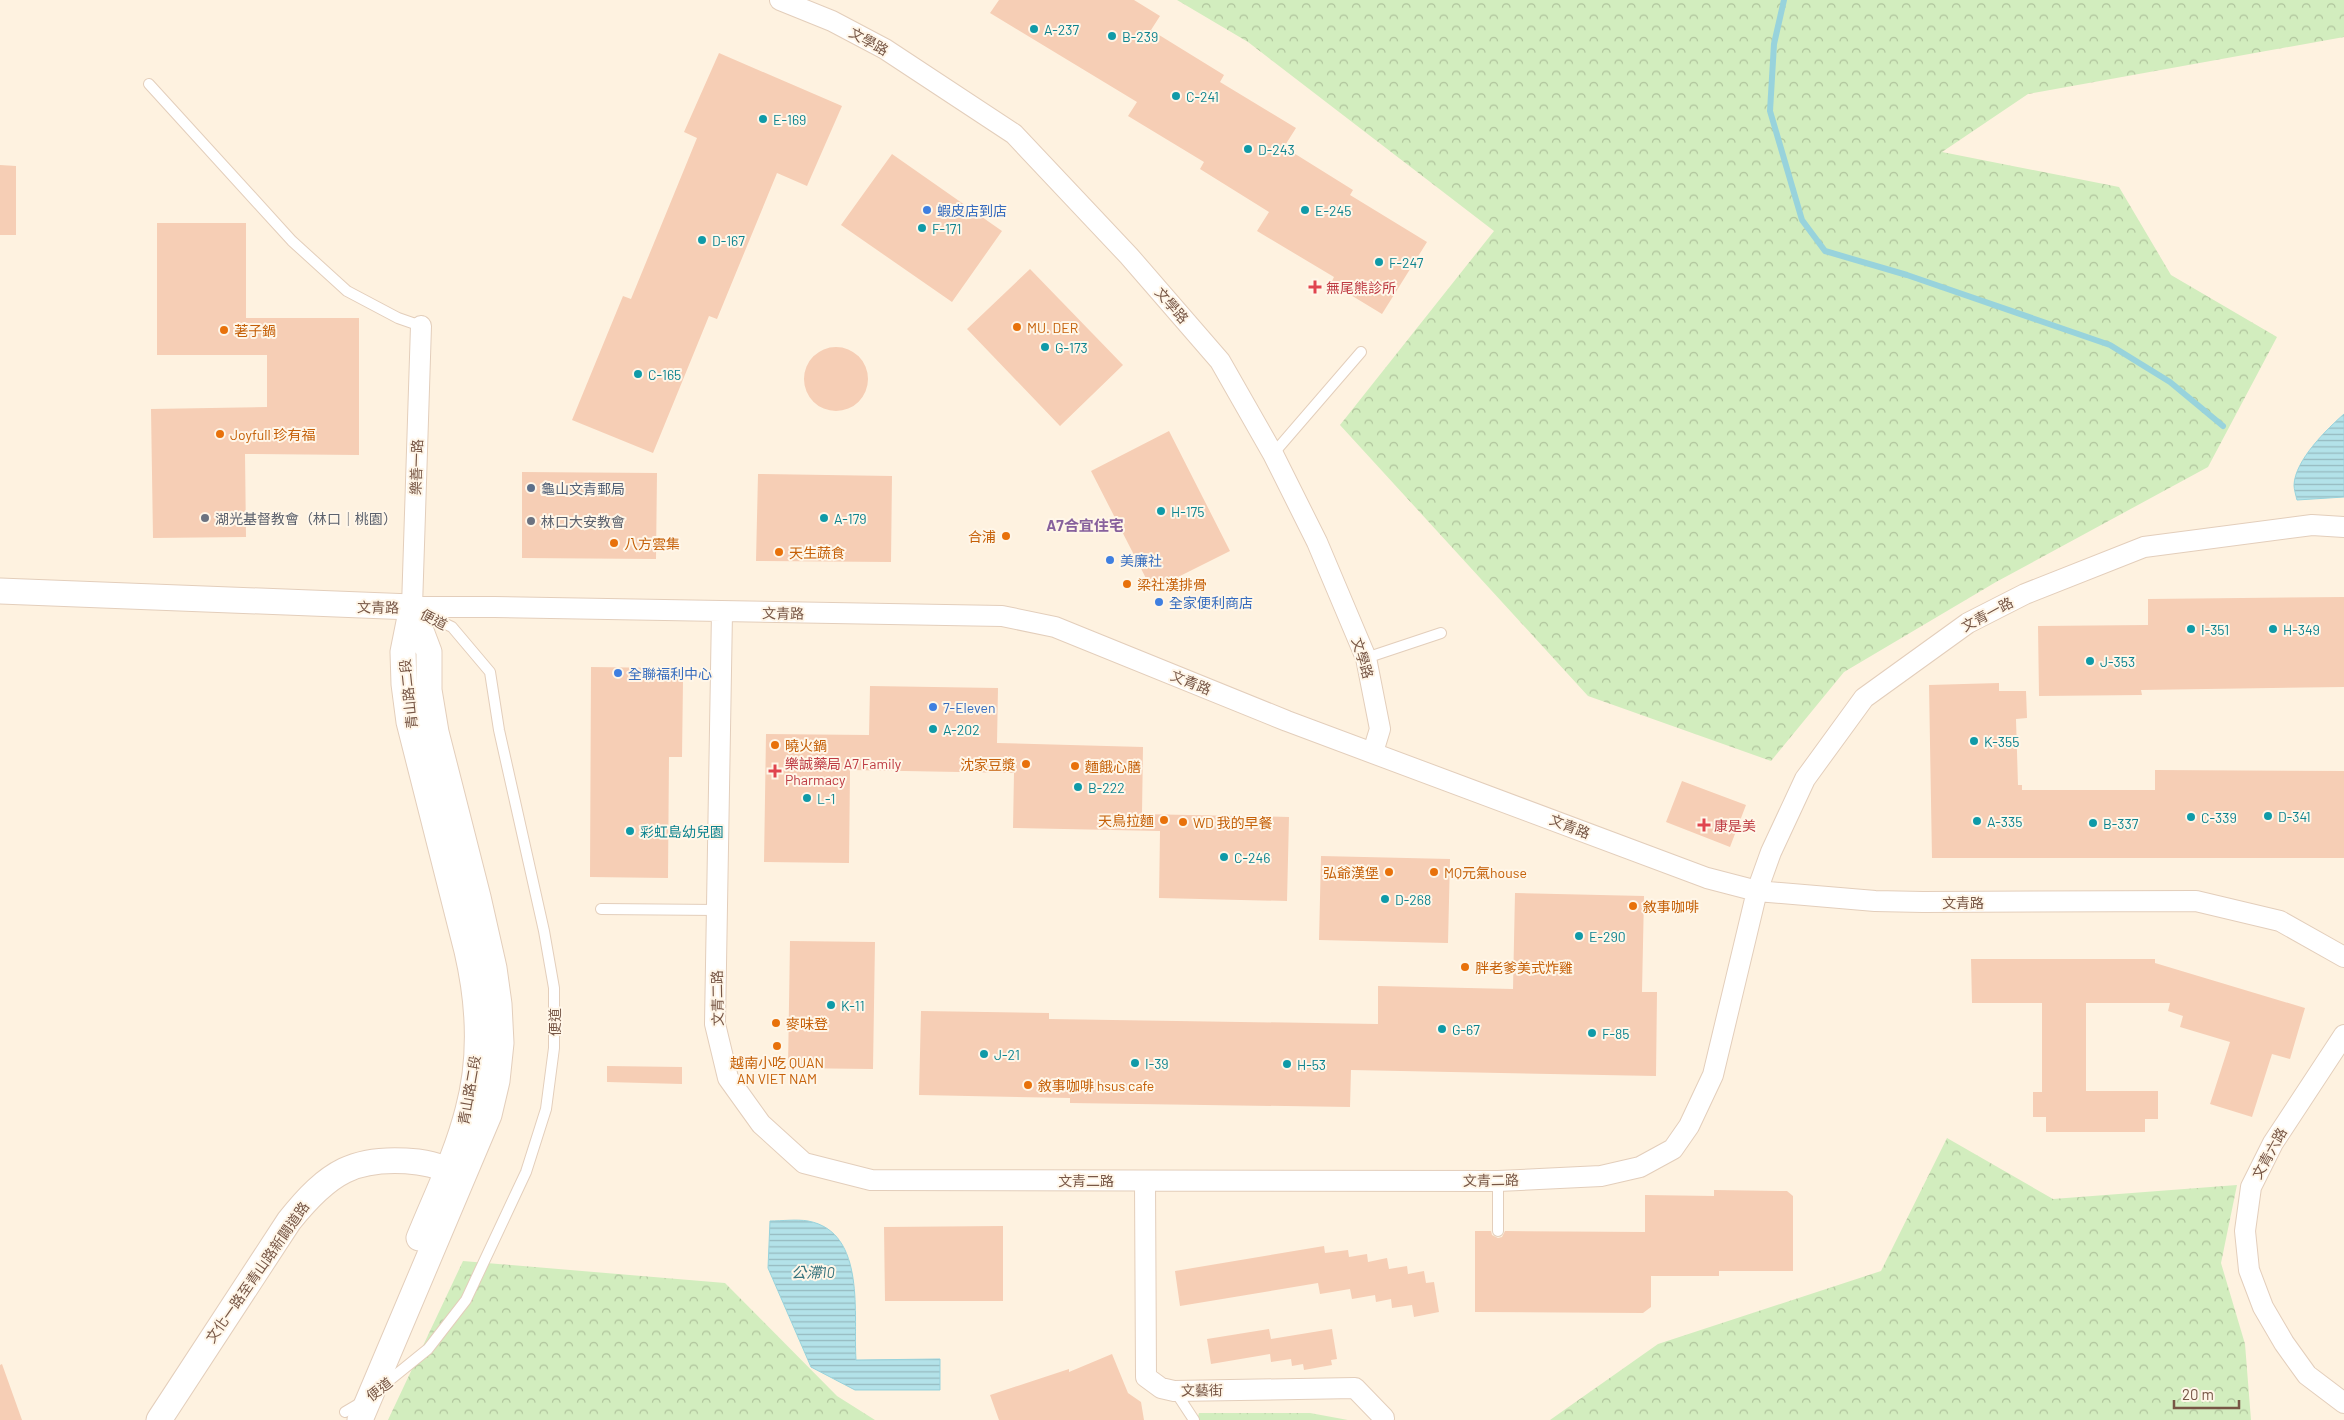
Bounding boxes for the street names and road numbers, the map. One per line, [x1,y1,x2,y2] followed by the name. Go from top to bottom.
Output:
[847,23,891,59] street label: 文學路
[1152,284,1192,326] street label: 文學路
[407,439,425,495] street label: 樂善一路
[1958,593,2016,635] street label: 文青一路
[357,598,399,616] street label: 文青路
[762,604,804,622] street label: 文青路
[418,605,450,633] street label: 便道
[1349,635,1377,681] street label: 文學路
[396,658,420,730] street label: 青山路二段
[1168,666,1214,698] street label: 文青路
[1547,811,1593,841] street label: 文青路
[1942,894,1984,911] street label: 文青路
[708,970,726,1026] street label: 文青二路
[546,1008,563,1036] street label: 便道
[455,1054,483,1126] street label: 青山路二段
[2248,1124,2290,1182] street label: 文青六路
[1463,1171,1519,1189] street label: 文青二路
[1058,1172,1114,1189] street label: 文青二路
[202,1198,312,1346] street label: 文化一路至青山路新闢道路
[363,1374,395,1404] street label: 便道
[1181,1381,1223,1399] street label: 文藝街

